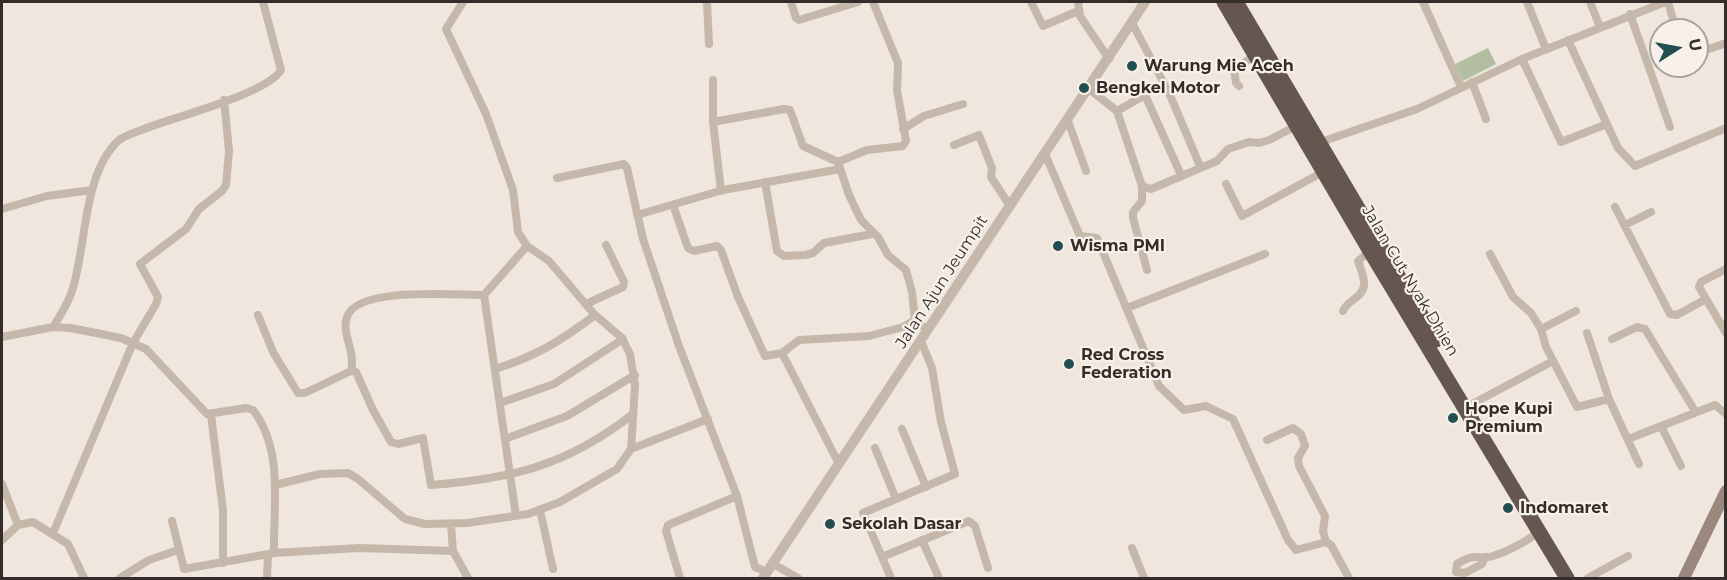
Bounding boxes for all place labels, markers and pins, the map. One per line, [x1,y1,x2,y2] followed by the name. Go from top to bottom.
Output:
[1144,56,1294,76] place label: Warung Mie Aceh
[1125,59,1139,73] marker: Warung Mie Aceh
[1096,78,1220,98] place label: Bengkel Motor
[1077,81,1091,95] marker: Bengkel Motor
[1070,236,1165,256] place label: Wisma PMI
[1051,239,1065,253] marker: Wisma PMI
[1081,345,1172,383] place label: Red Cross Federation
[1062,357,1076,371] marker: Red Cross Federation
[1465,399,1552,437] place label: Hope Kupi Premium
[1446,411,1460,425] marker: Hope Kupi Premium
[1520,498,1608,518] place label: Indomaret
[1501,501,1515,515] marker: Indomaret
[842,514,962,534] place label: Sekolah Dasar
[823,517,837,531] marker: Sekolah Dasar

